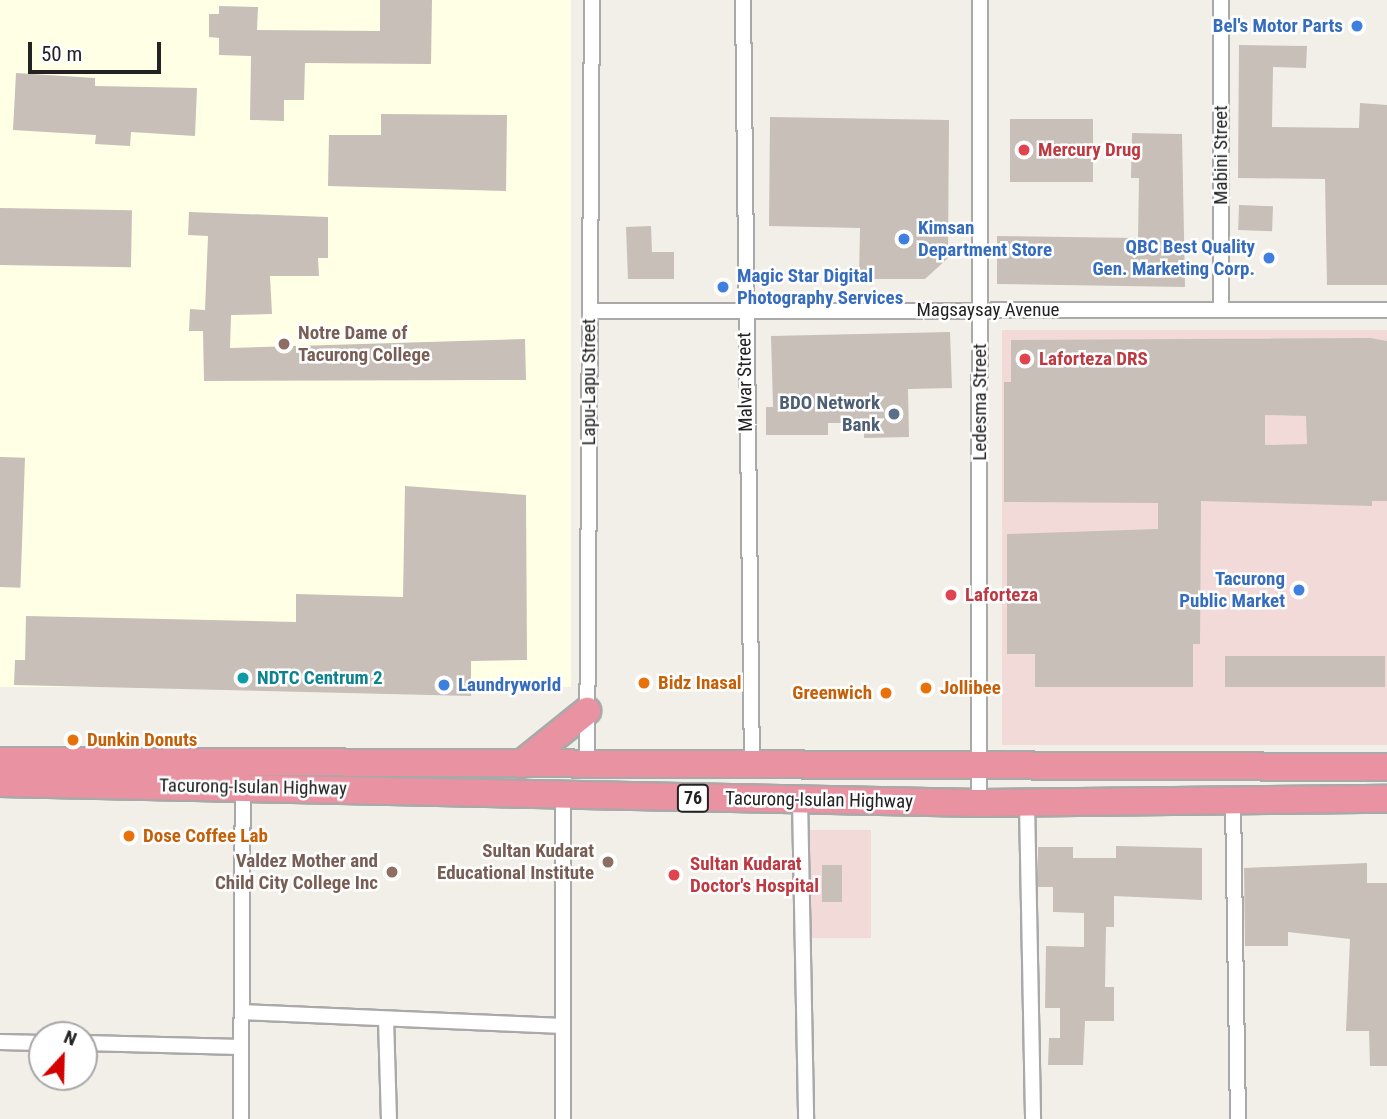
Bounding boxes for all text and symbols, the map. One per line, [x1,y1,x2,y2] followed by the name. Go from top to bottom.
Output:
[1213,15,1343,37] place label: Bel's Motor Parts
[1349,18,1365,34] marker: Bel's Motor Parts
[32,28,164,72] scale bar
[41,42,82,66] text: 50 m
[1210,105,1232,205] street label: Mabini Street
[1038,139,1141,161] place label: Mercury Drug
[1016,142,1032,158] marker: Mercury Drug
[918,217,1052,261] place label: Kimsan Department Store
[896,231,912,247] marker: Kimsan Department Store
[1092,236,1255,280] place label: QBC Best Quality Gen. Marketing Corp.
[1261,250,1277,266] marker: QBC Best Quality Gen. Marketing Corp.
[737,265,903,309] place label: Magic Star Digital Photography Services
[715,279,731,295] marker: Magic Star Digital Photography Services
[917,299,1059,321] street label: Magsaysay Avenue
[578,319,600,445] street label: Lapu-Lapu Street
[298,322,430,366] place label: Notre Dame of Tacurong College
[733,332,757,432] street label: Malvar Street
[276,336,292,352] marker: Notre Dame of Tacurong College
[969,343,991,461] street label: Ledesma Street
[1039,348,1148,370] place label: Laforteza DRS
[1017,351,1033,367] marker: Laforteza DRS
[779,392,880,436] place label: BDO Network Bank
[886,406,902,422] marker: BDO Network Bank
[1179,568,1285,612] place label: Tacurong Public Market
[1291,582,1307,598] marker: Tacurong Public Market
[965,584,1038,606] place label: Laforteza
[943,587,959,603] marker: Laforteza
[257,667,383,689] place label: NDTC Centrum 2
[235,670,251,686] marker: NDTC Centrum 2
[658,672,742,694] place label: Bidz Inasal
[458,674,561,696] place label: Laundryworld
[636,675,652,691] marker: Bidz Inasal
[436,677,452,693] marker: Laundryworld
[940,677,1001,699] place label: Jollibee
[918,680,934,696] marker: Jollibee
[792,682,872,704] place label: Greenwich
[878,685,894,701] marker: Greenwich
[87,729,197,751] place label: Dunkin Donuts
[65,732,81,748] marker: Dunkin Donuts
[159,774,347,800] street label: Tacurong-Isulan Highway
[676,784,710,812] road number: 76
[725,787,913,813] street label: Tacurong-Isulan Highway
[143,825,268,847] place label: Dose Coffee Lab
[121,828,137,844] marker: Dose Coffee Lab
[437,840,594,884] place label: Sultan Kudarat Educational Institute
[215,850,378,894] place label: Valdez Mother and Child City College Inc
[690,853,819,897] place label: Sultan Kudarat Doctor's Hospital
[600,854,616,870] marker: Sultan Kudarat Educational Institute
[384,864,400,880] marker: Valdez Mother and Child City College Inc
[664,865,684,885] marker: Sultan Kudarat Doctor's Hospital
[28,1021,98,1091] north arrow
[61,1025,80,1051] text: N

